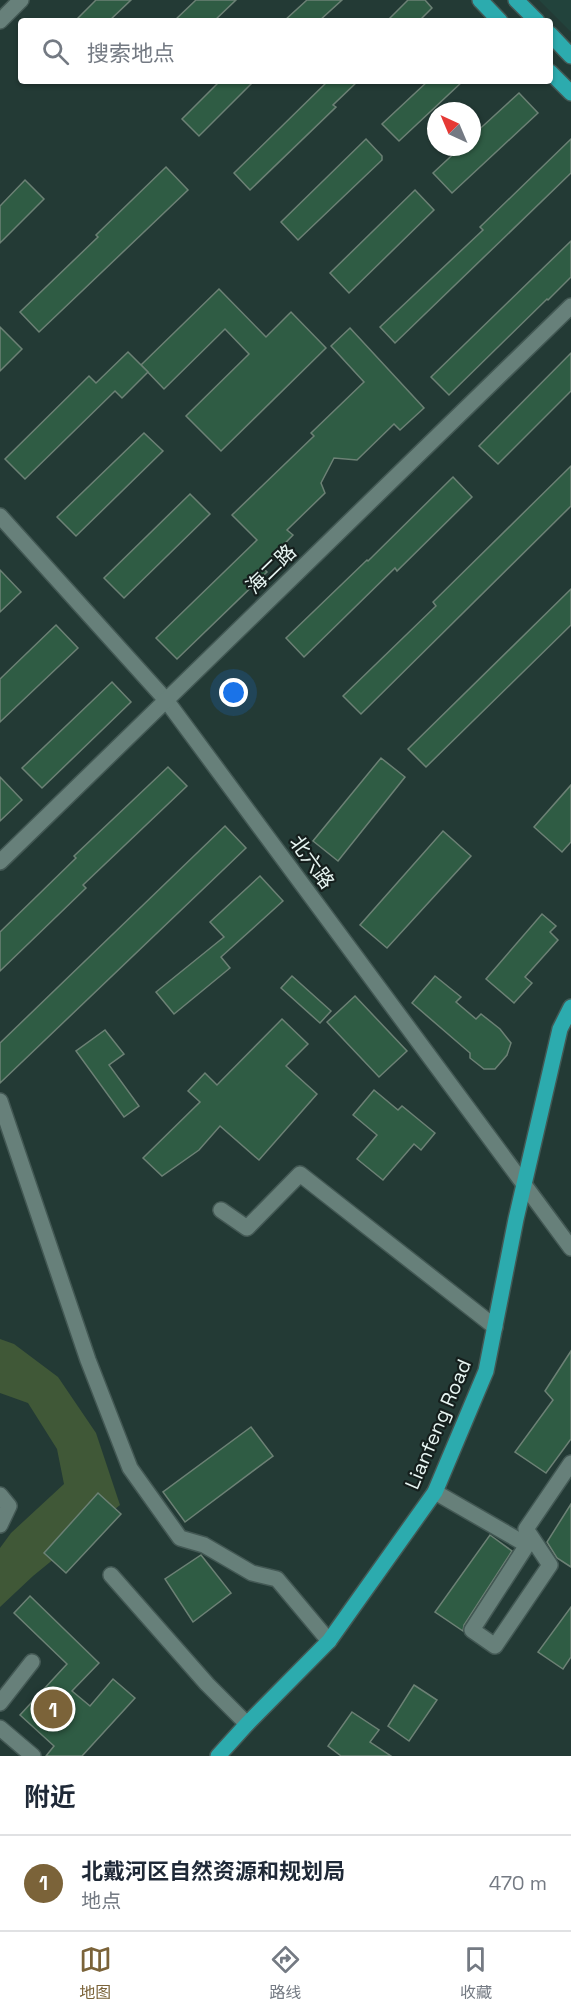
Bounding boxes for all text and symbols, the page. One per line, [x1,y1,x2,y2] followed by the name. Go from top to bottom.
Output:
[18,18,553,84] search box
[39,35,72,68] icon: search
[87,39,175,67] text: 搜索地点
[427,102,481,156] north arrow
[240,539,302,599] street label: 海二路
[219,678,248,707] your location
[284,830,340,894] street label: 北六路
[399,1355,477,1493] street label: Lianfeng Road
[34,1686,72,1732] pin: 1
[24,1780,76,1814] text: 附近
[81,1857,345,1885] text: 北戴河区自然资源和规划局
[39,1870,48,1896] text: 1
[489,1870,547,1896] text: 470 m
[81,1888,121,1914] text: 地点
[79,1943,112,2003] tab: 地图
[269,1943,302,2003] tab: 路线
[459,1943,492,2003] tab: 收藏

